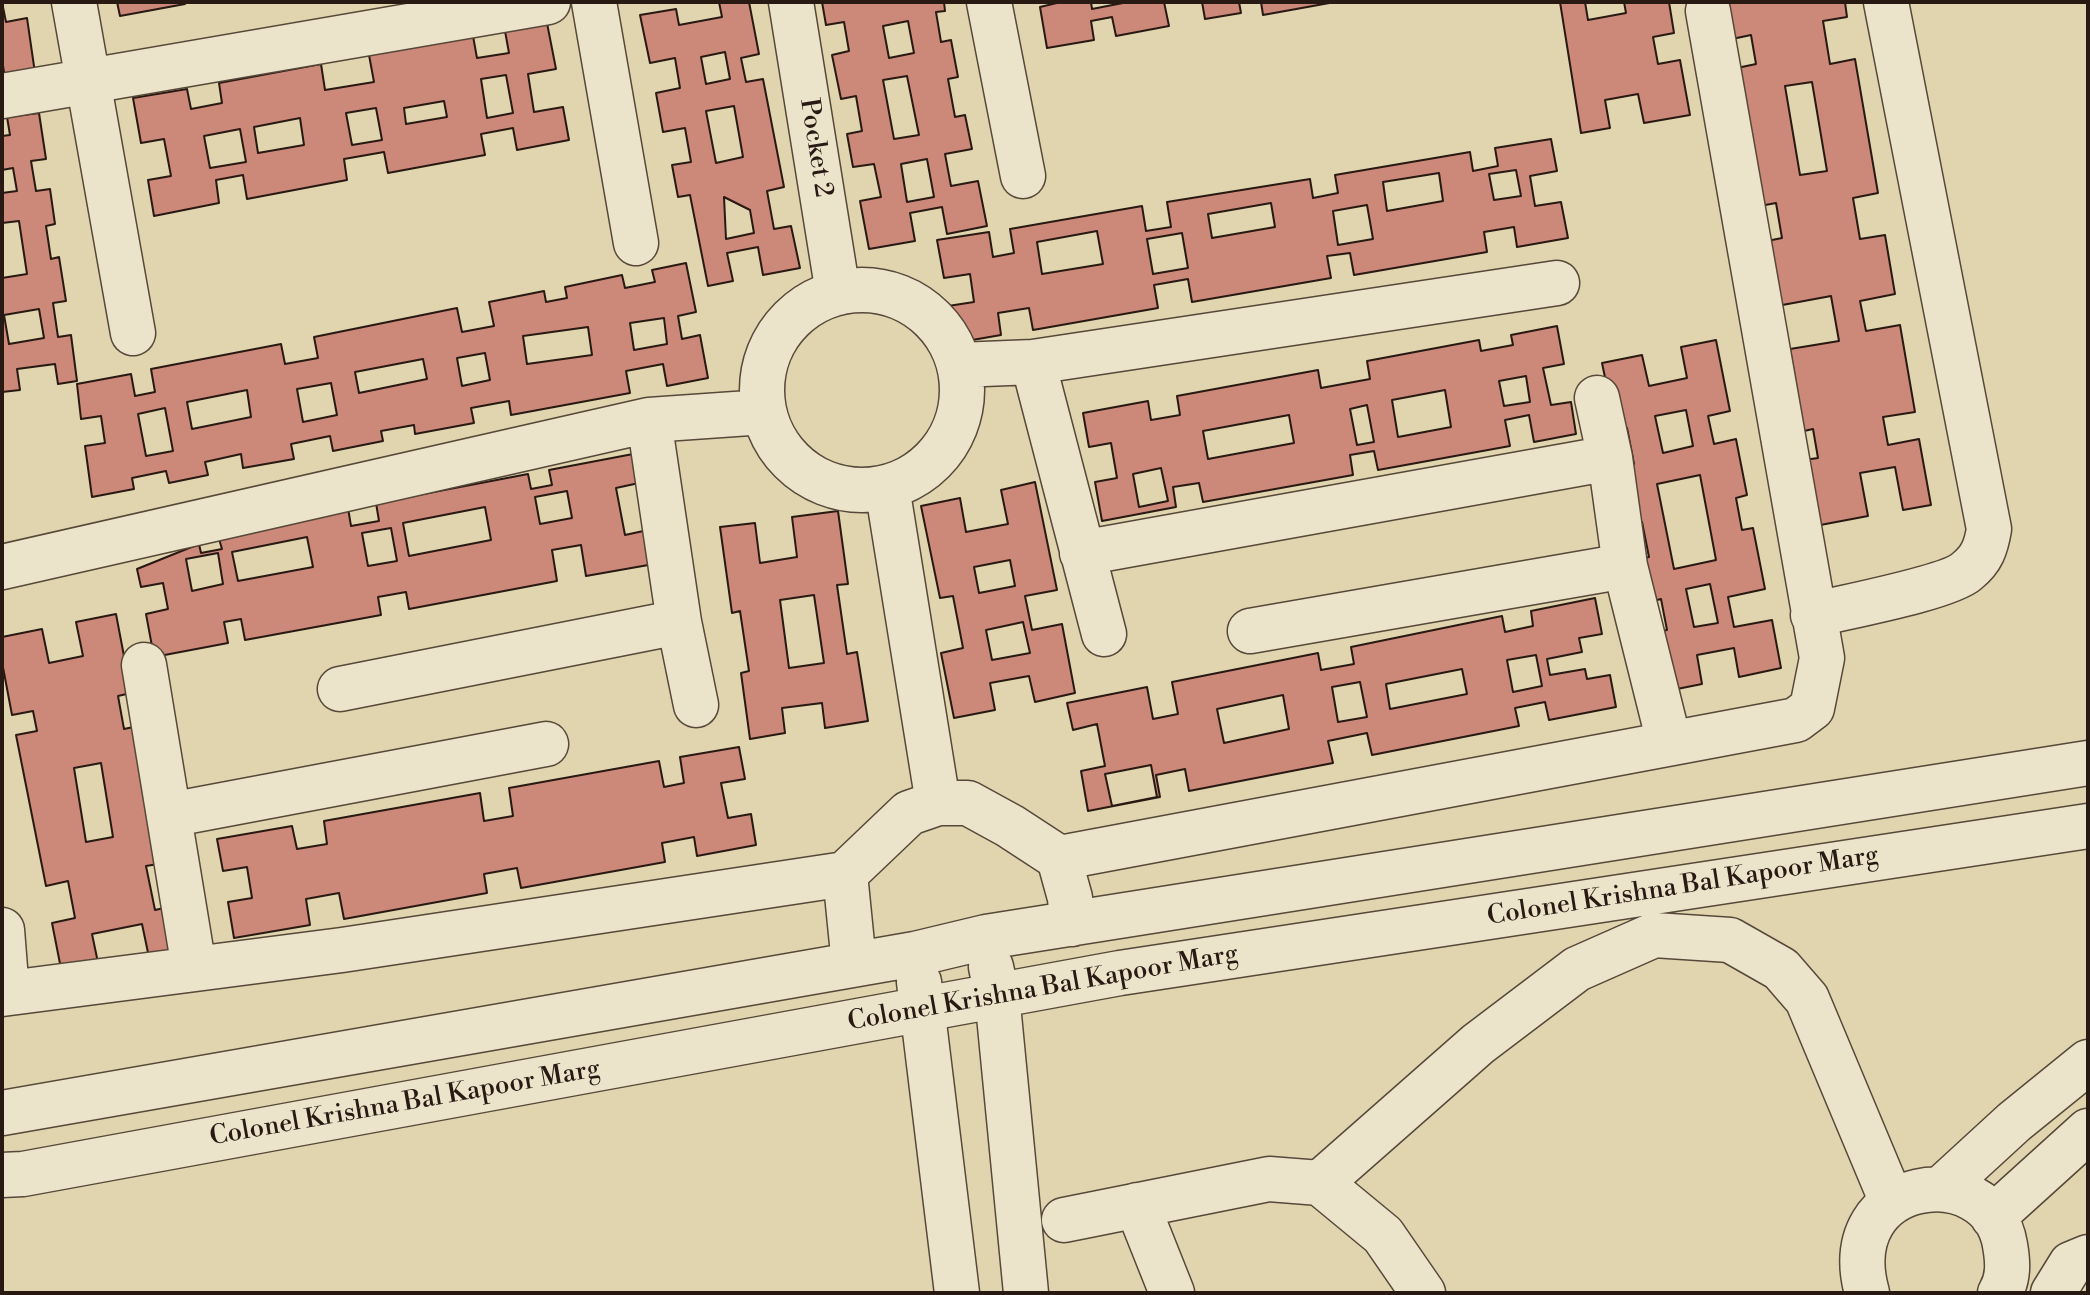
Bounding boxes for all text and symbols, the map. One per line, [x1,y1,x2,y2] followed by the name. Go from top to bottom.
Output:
[792,96,838,200] street label: Pocket 2
[1485,841,1881,933] street label: Colonel Krishna Bal Kapoor Marg
[845,939,1241,1039] street label: Colonel Krishna Bal Kapoor Marg
[207,1054,603,1154] street label: Colonel Krishna Bal Kapoor Marg

